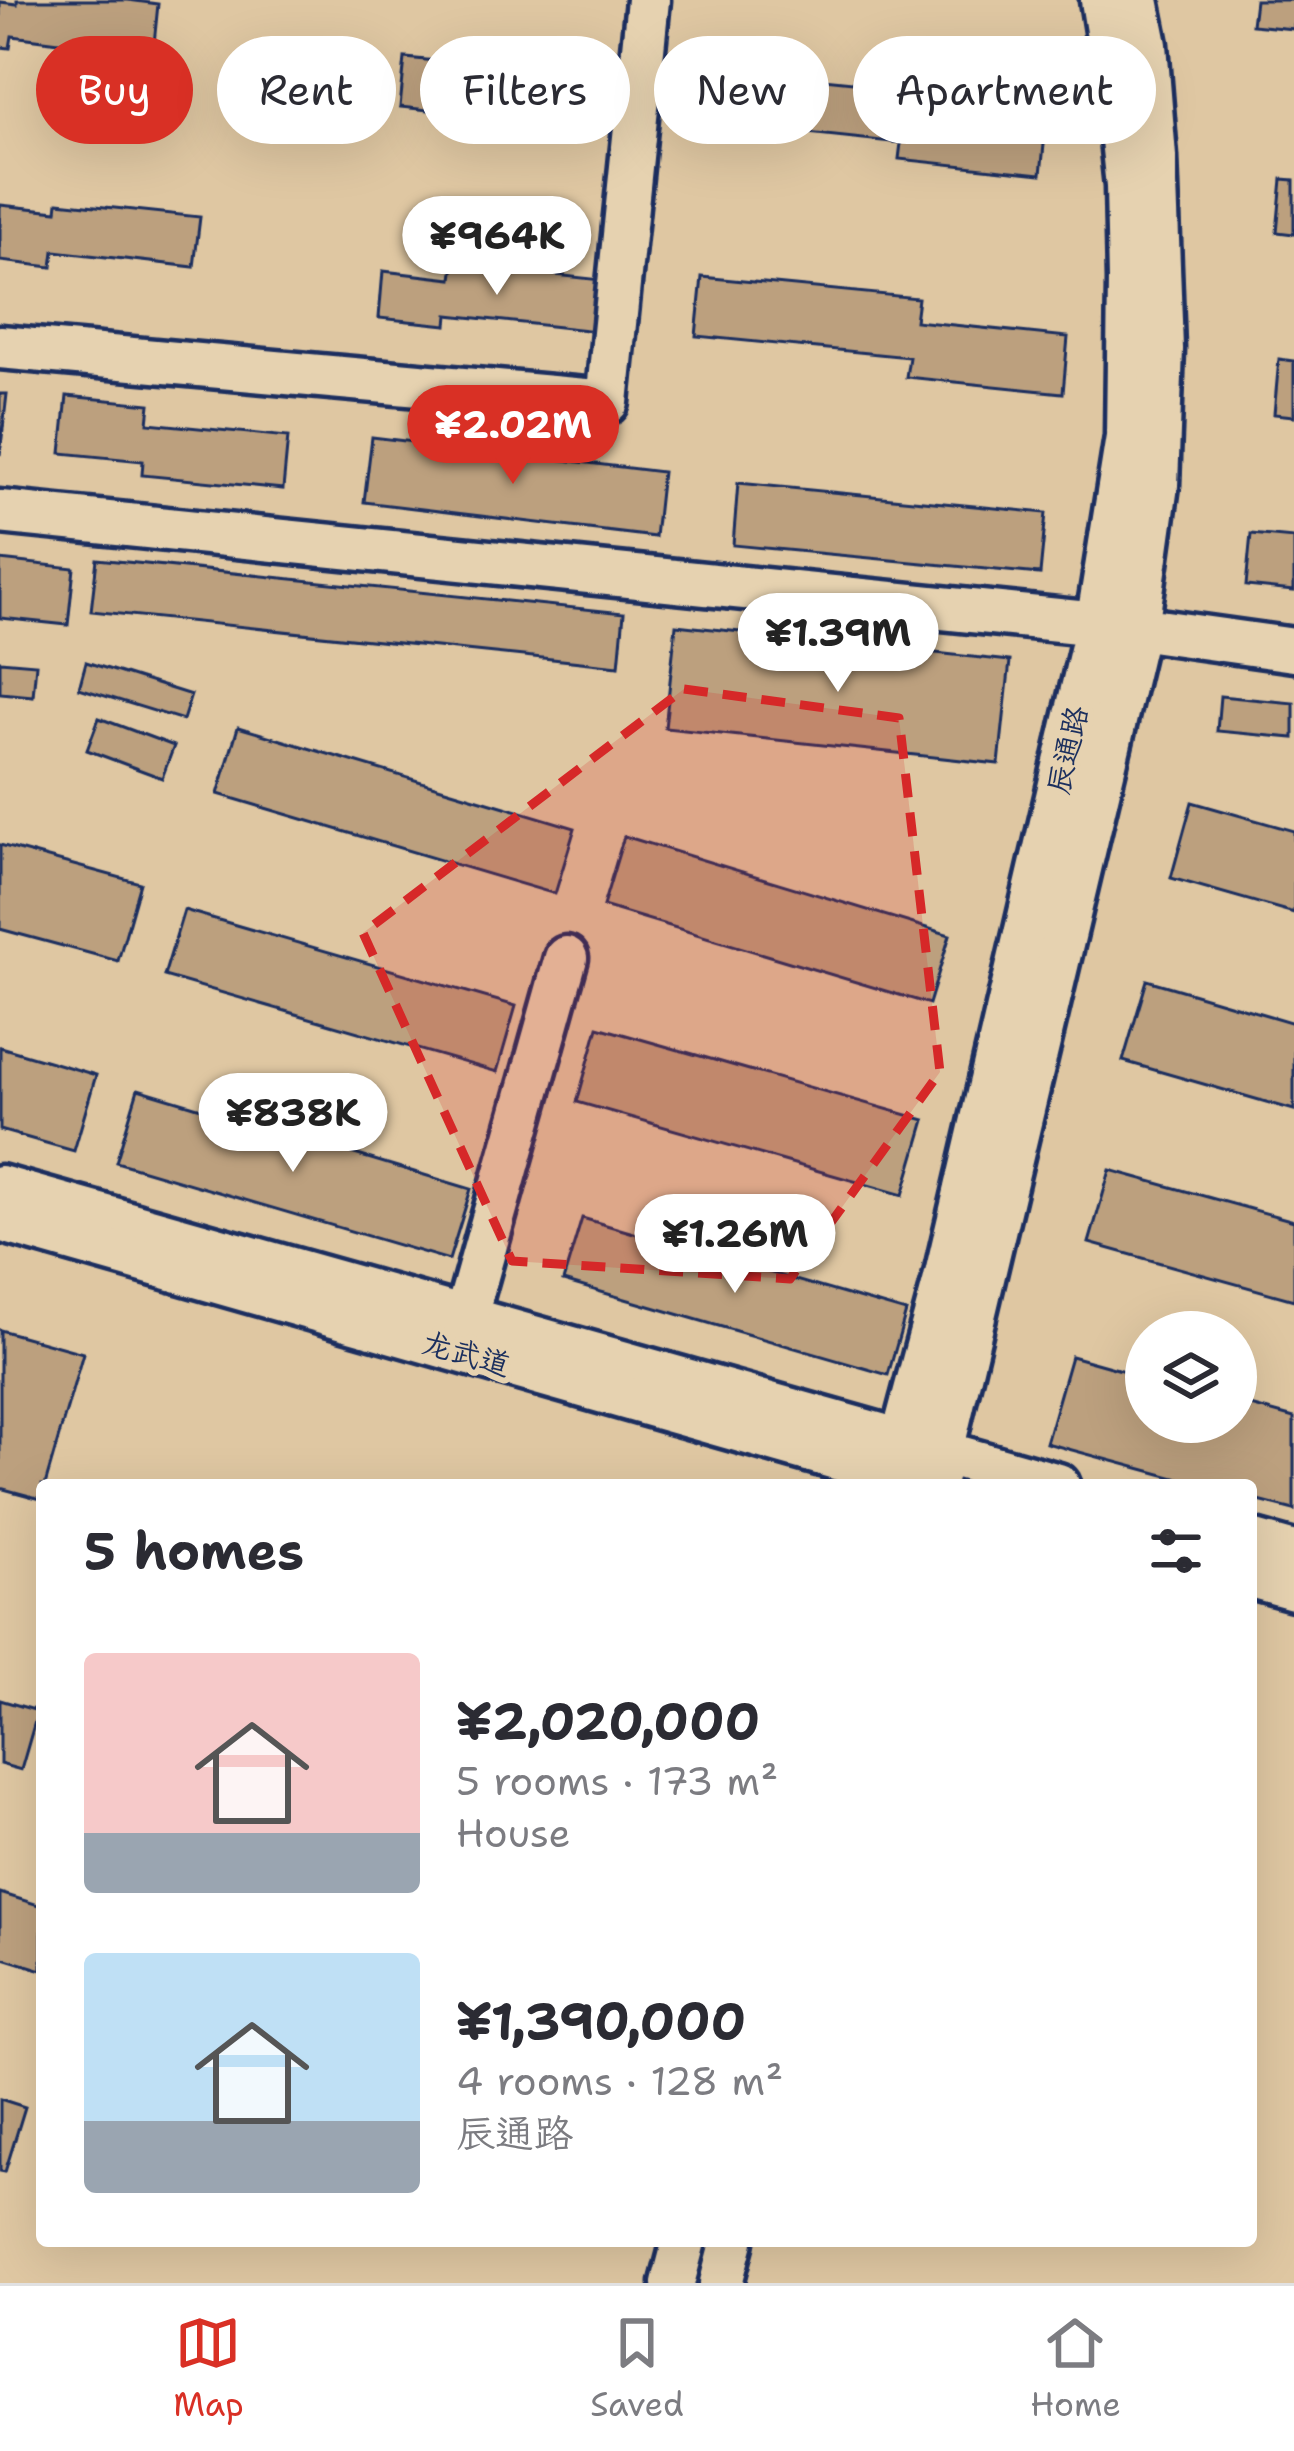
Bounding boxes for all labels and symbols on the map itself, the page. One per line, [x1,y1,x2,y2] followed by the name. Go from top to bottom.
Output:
[413,196,581,298] pin: ¥964K
[415,385,611,487] pin: ¥2.02M
[740,593,936,695] pin: ¥1.39M
[1037,701,1098,798] street label: 辰通路
[209,1073,377,1175] pin: ¥838K
[637,1194,833,1296] pin: ¥1.26M
[417,1321,515,1386] street label: 龙武道

